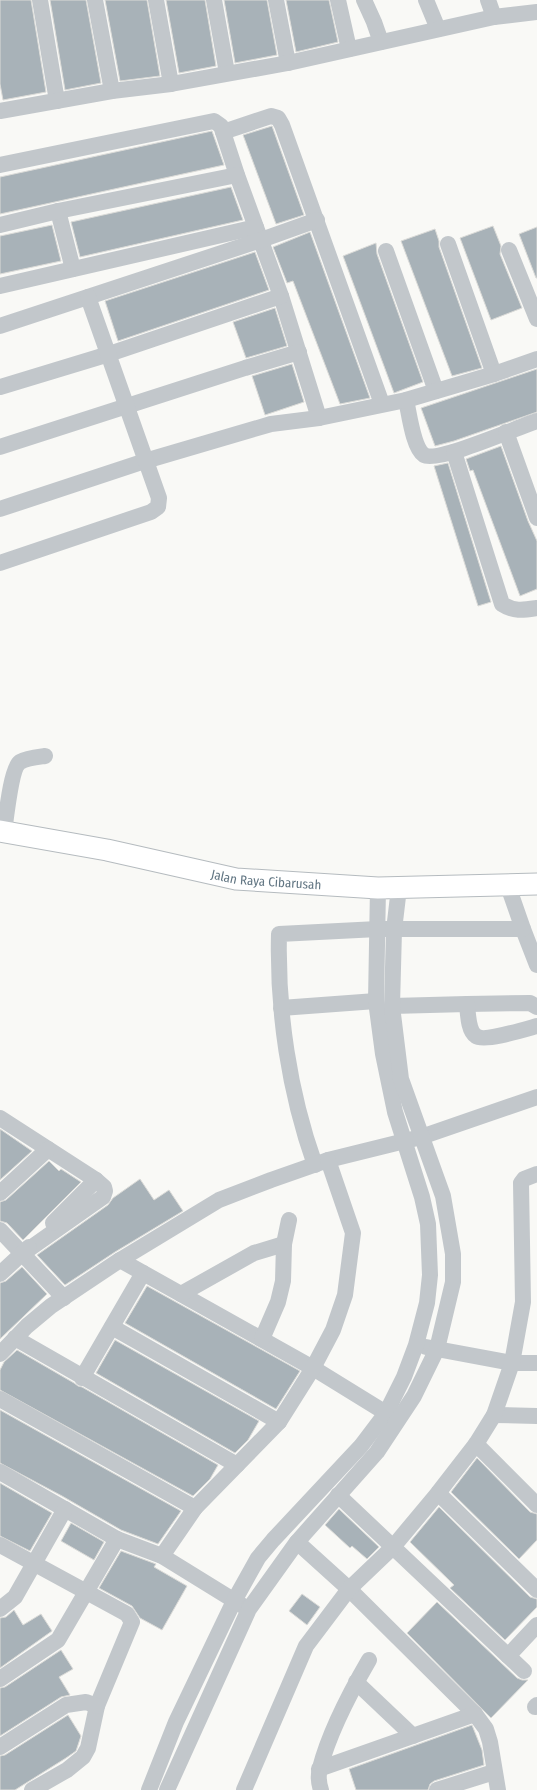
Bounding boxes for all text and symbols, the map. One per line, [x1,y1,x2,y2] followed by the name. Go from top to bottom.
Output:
[210,867,322,892] street label: Jalan Raya Cibarusah

